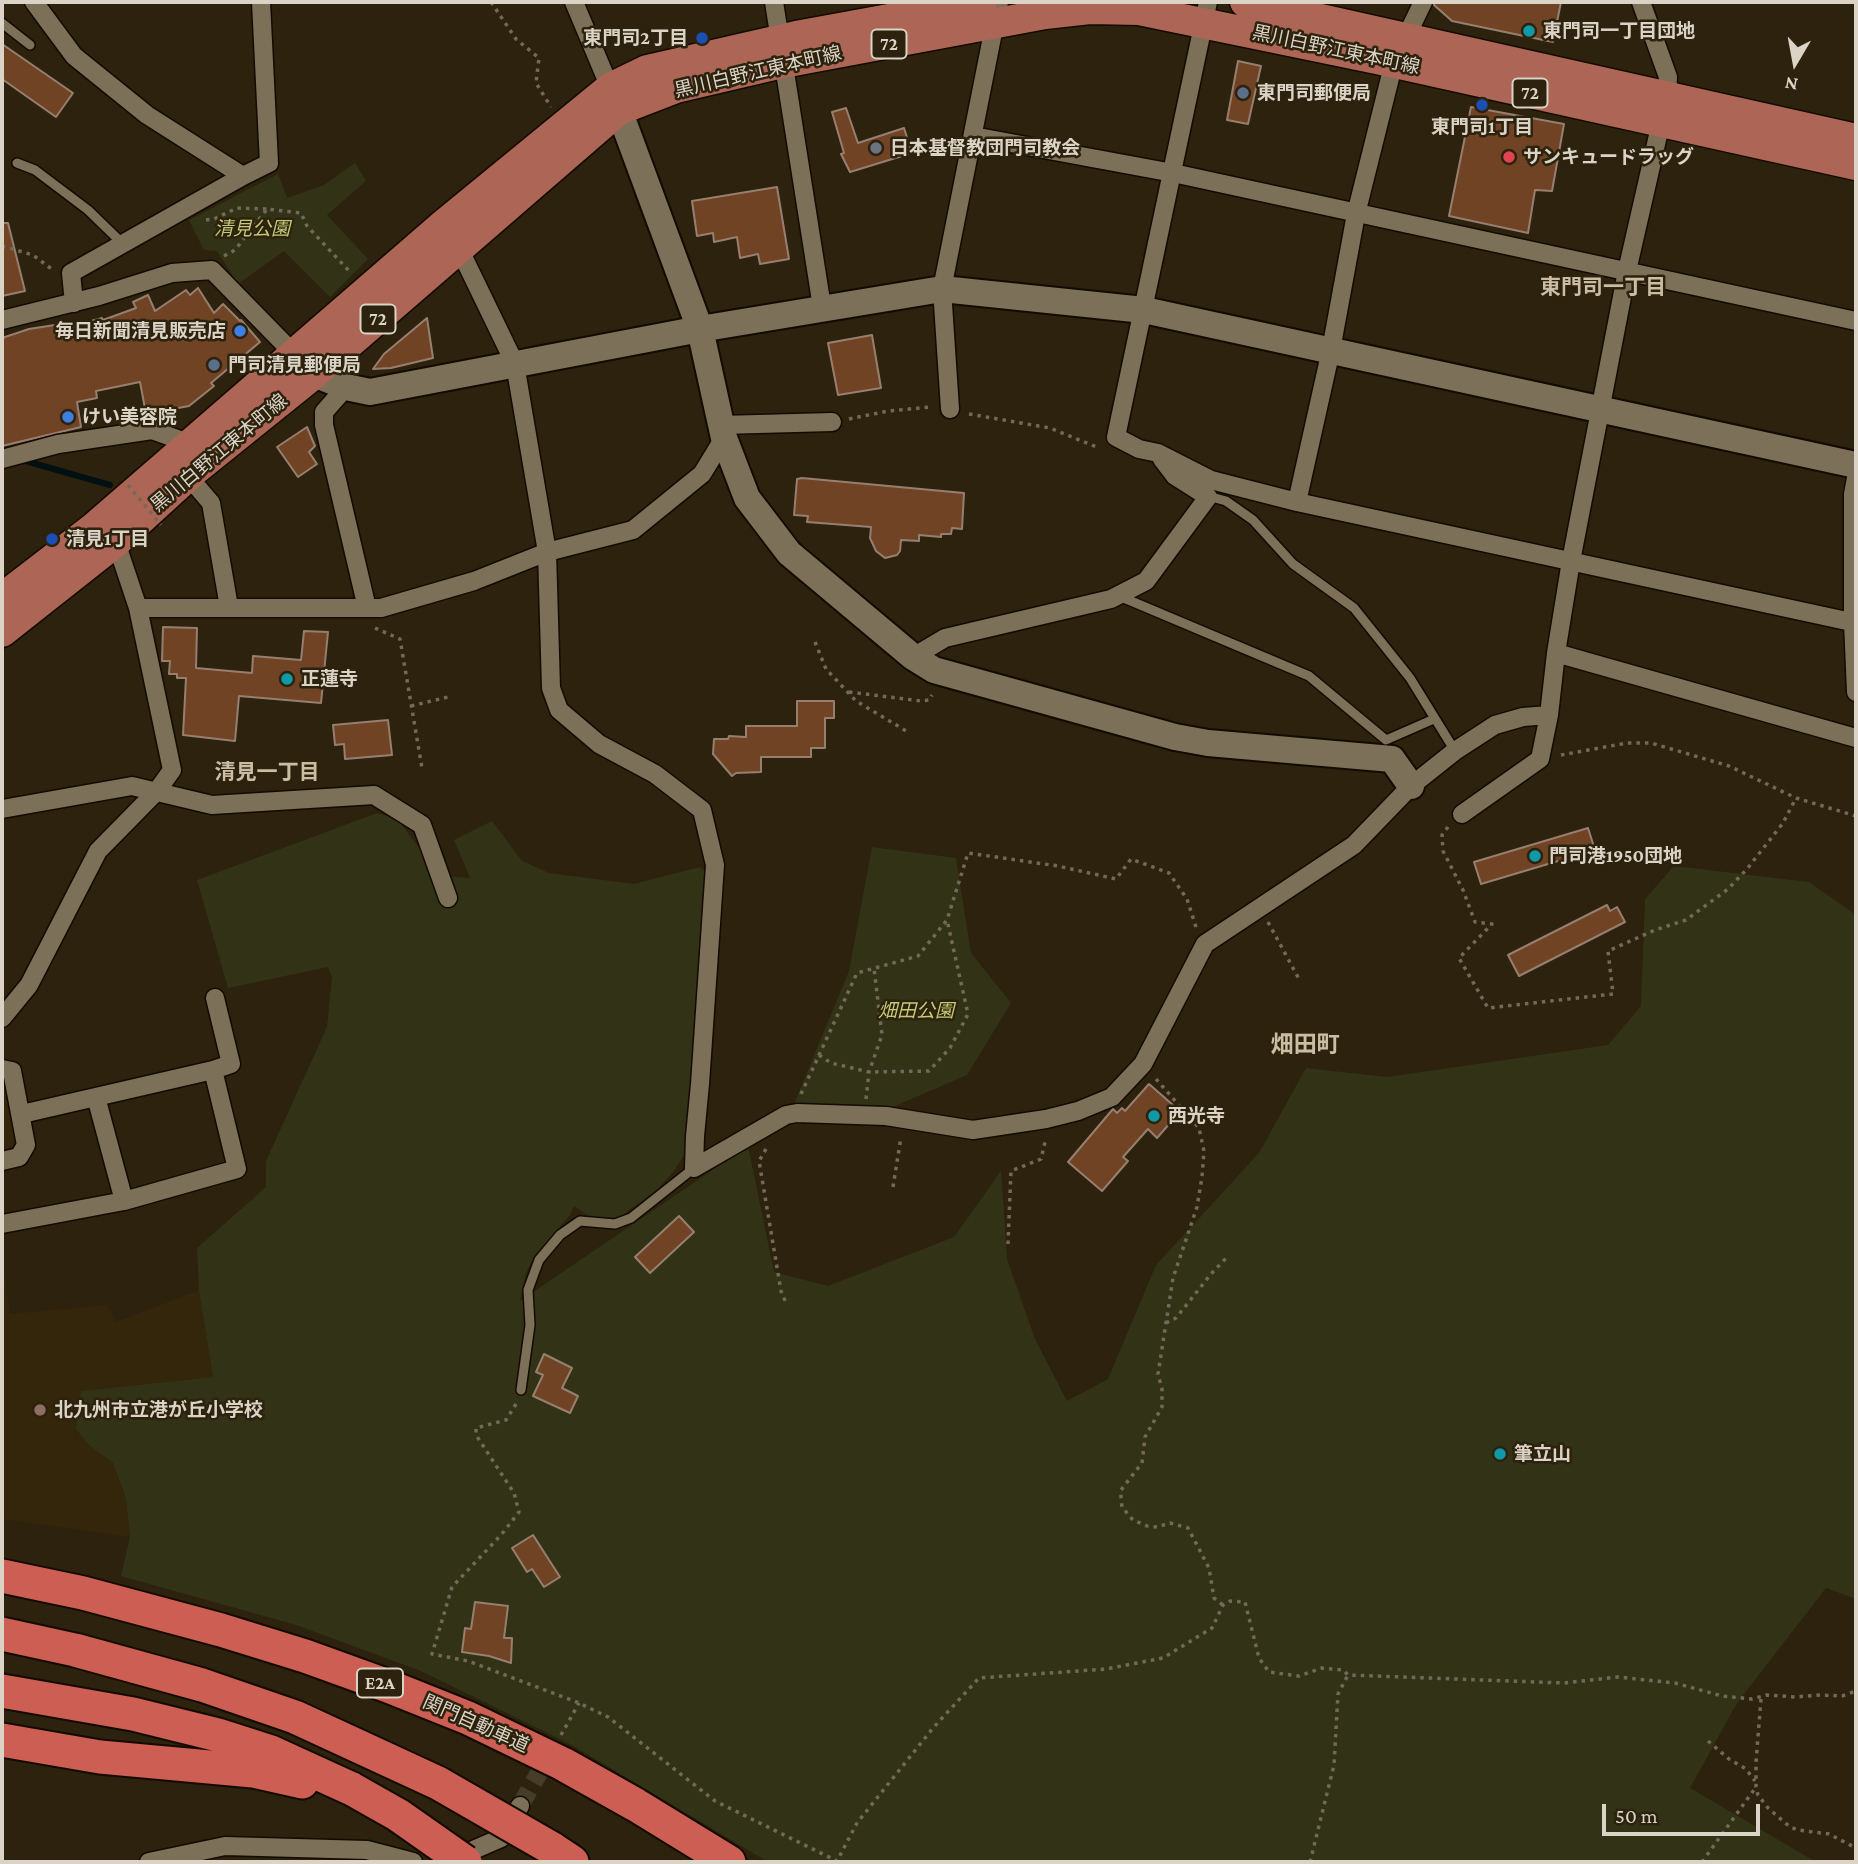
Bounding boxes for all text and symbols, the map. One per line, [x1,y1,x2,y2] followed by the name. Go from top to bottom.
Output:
[1543,20,1695,42] place label: 東門司一丁目団地
[1250,21,1422,79] street label: 黒川白野江東本町線
[1521,23,1537,39] marker: 東門司一丁目団地
[583,27,688,49] place label: 東門司2丁目
[1760,28,1830,98] north arrow
[872,29,906,58] road number: 72
[694,30,710,46] marker: 東門司2丁目
[672,42,844,102] street label: 黒川白野江東本町線
[1783,73,1799,96] text: N
[1512,78,1548,108] road number: 72
[1257,82,1371,104] place label: 東門司郵便局
[1235,85,1251,101] marker: 東門司郵便局
[1474,97,1490,113] marker: 東門司1丁目
[1431,116,1533,138] place label: 東門司1丁目
[890,137,1080,159] place label: 日本基督教団門司教会
[868,140,884,156] marker: 日本基督教団門司教会
[1523,146,1694,168] place label: サンキュードラッグ
[1501,149,1517,165] marker: サンキュードラッグ
[214,218,290,240] park label: 清見公園
[1540,275,1666,301] district label: 東門司一丁目
[360,304,396,334] road number: 72
[55,320,226,342] place label: 毎日新聞清見販売店
[232,323,248,339] marker: 毎日新聞清見販売店
[228,354,361,376] place label: 門司清見郵便局
[206,357,222,373] marker: 門司清見郵便局
[146,389,292,517] street label: 黒川白野江東本町線
[82,406,177,428] place label: けい美容院
[60,409,76,425] marker: けい美容院
[66,528,149,550] place label: 清見1丁目
[44,531,60,547] marker: 清見1丁目
[301,668,358,690] place label: 正蓮寺
[279,671,295,687] marker: 正蓮寺
[215,760,319,786] district label: 清見一丁目
[1549,845,1682,867] place label: 門司港1950団地
[1527,848,1543,864] marker: 門司港1950団地
[878,1000,954,1022] park label: 畑田公園
[1271,1031,1339,1059] district label: 畑田町
[1168,1105,1225,1127] place label: 西光寺
[1146,1108,1162,1124] marker: 西光寺
[54,1399,263,1421] place label: 北九州市立港が丘小学校
[32,1402,48,1418] marker: 北九州市立港が丘小学校
[1514,1443,1571,1465] place label: 筆立山
[1492,1446,1508,1462] marker: 筆立山
[357,1668,403,1698] road number: E2A
[419,1690,533,1758] street label: 関門自動車道
[1606,1790,1764,1834] scale bar
[1615,1804,1658,1828] text: 50 m

